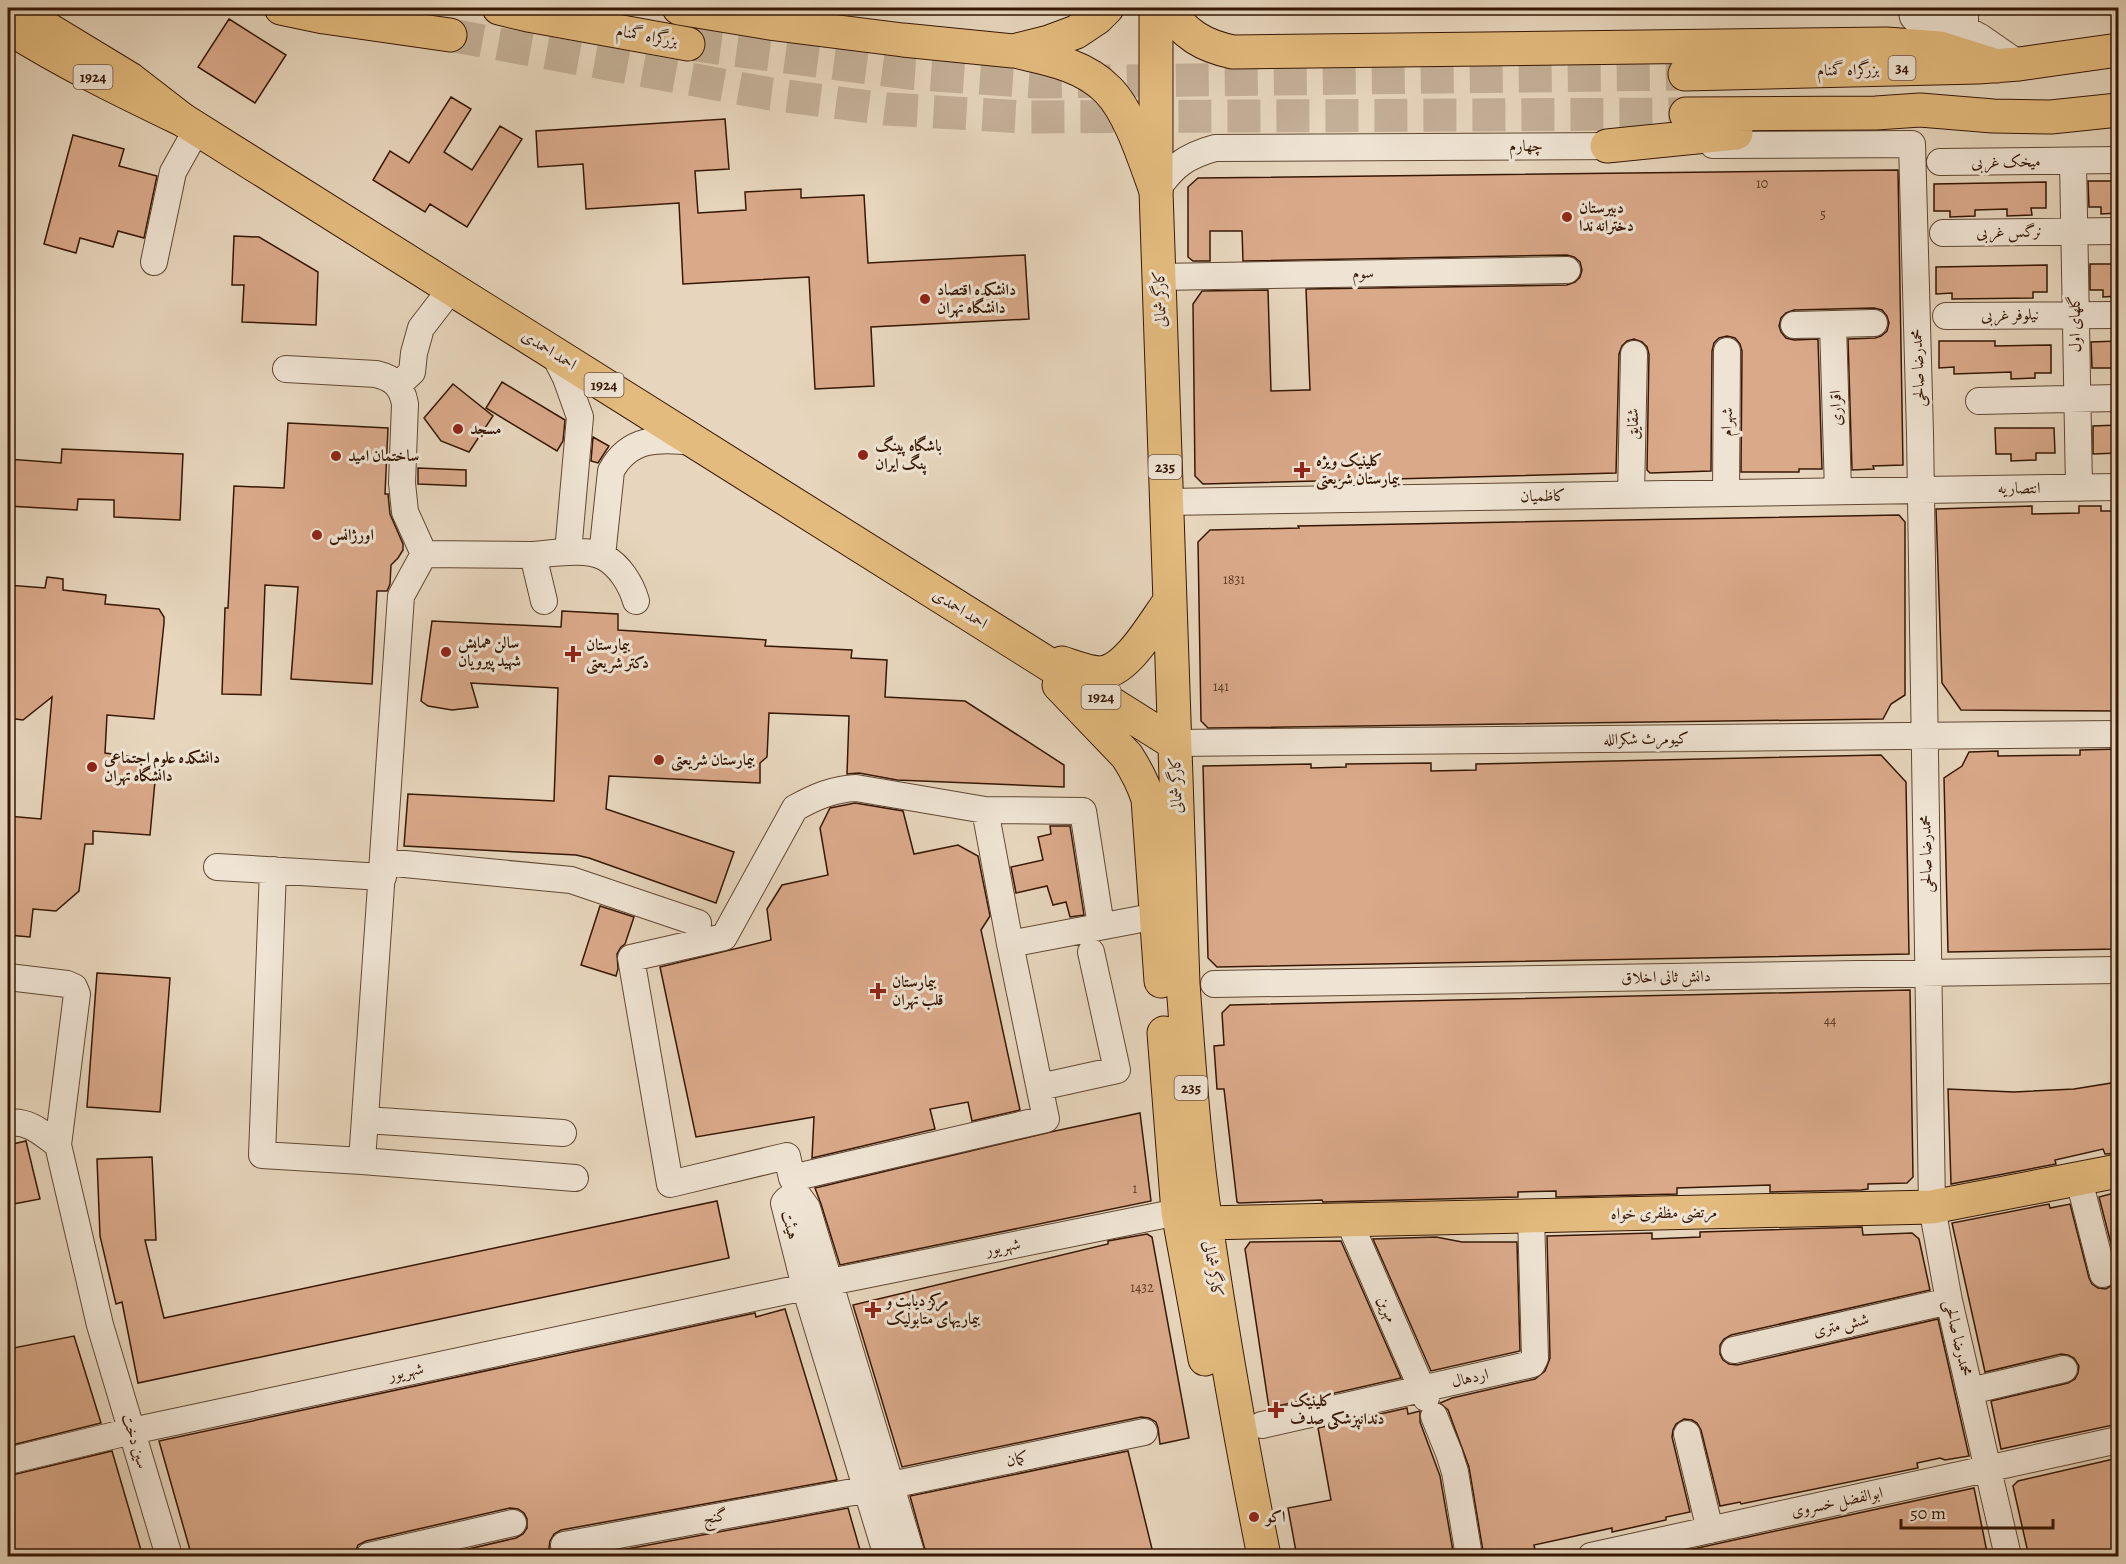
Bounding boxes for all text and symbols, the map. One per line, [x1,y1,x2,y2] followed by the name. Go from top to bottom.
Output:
[614,20,680,55] street label: بزرگراه گمنام
[1888,56,1916,80] road number: 34
[1817,58,1880,85] street label: بزرگراه گمنام
[74,65,112,89] road number: 1924
[1509,135,1543,160] street label: چهارم
[1971,150,2041,174] street label: میخک غربی
[1756,174,1768,193] house number: 10
[1579,197,1634,237] place label: دبیرستان دخترانه ندا
[1820,205,1826,224] house number: 5
[1560,210,1574,224] marker: دبیرستان دخترانه ندا
[1976,220,2042,244] street label: نرگس غربی
[1352,262,1374,287] street label: سوم
[1148,270,1172,328] street label: کارگر شمالی
[937,279,1016,319] place label: دانشکده اقتصاد دانشگاه تهران
[918,292,932,306] marker: دانشکده اقتصاد دانشگاه تهران
[2064,295,2086,353] street label: گلهای اول
[1981,303,2039,327] street label: نیلوفر غربی
[517,325,581,375] street label: احمد احمدی
[1906,329,1930,407] street label: محمدرضا صالحی
[584,373,624,397] road number: 1924
[1824,390,1848,426] street label: اقراری
[1716,407,1741,437] street label: شهرام
[1622,408,1644,440] street label: شقایق
[470,418,501,440] place label: مسجد
[451,422,465,436] marker: مسجد
[875,435,942,476] place label: باشگاه پینگ پنگ ایران
[348,445,419,467] place label: ساختمان امید
[856,448,870,462] marker: باشگاه پینگ پنگ ایران
[329,449,343,463] marker: ساختمان امید
[1316,450,1400,491] place label: کلینیک ویژه بیمارستان شریعتی
[1148,455,1182,479] road number: 235
[1293,461,1311,479] marker: کلینیک ویژه بیمارستان شریعتی
[1997,477,2041,499] street label: انتصاریه
[1520,485,1566,507] street label: کاظمیان
[329,524,374,546] place label: اورژانس
[310,528,324,542] marker: اورژانس
[1223,570,1245,589] house number: 1831
[928,584,992,634] street label: احمد احمدی
[458,632,521,673] place label: سالن همایش شهید پیرویان
[586,634,649,675] place label: بیمارستان دکتر شریعتی
[439,645,453,659] marker: سالن همایش شهید پیرویان
[564,645,582,663] marker: بیمارستان دکتر شریعتی
[1213,677,1229,696] house number: 141
[1082,685,1120,709] road number: 1924
[1603,727,1689,751] street label: کیومرث شکرالله
[103,747,220,787] place label: دانشکده علوم اجتماعی دانشگاه تهران
[671,749,755,772] place label: بیمارستان شریعتی
[652,753,666,767] marker: بیمارستان شریعتی
[1164,756,1188,814] street label: کارگر شمالی
[85,760,99,774] marker: دانشکده علوم اجتماعی دانشگاه تهران
[1914,815,1938,893] street label: محمدرضا صالحی
[1621,965,1711,989] street label: دانش ثانی اخلاق
[892,971,943,1011] place label: بیمارستان قلب تهران
[869,982,887,1000] marker: بیمارستان قلب تهران
[1824,1011,1836,1030] house number: 44
[1174,1076,1208,1100] road number: 235
[1133,1179,1138,1198] house number: 1
[1611,1201,1717,1225] street label: مرتضی مظفری خواه
[776,1208,804,1242] street label: هیئت
[982,1233,1022,1262] street label: شهریور
[1198,1239,1228,1299] street label: کارگر شمالی
[1130,1278,1154,1297] house number: 1432
[884,1290,980,1330] place label: مرکز دیابت و بیماریهای متابولیک
[1372,1292,1402,1326] street label: مهرین
[1939,1298,1977,1378] street label: محمدرضا صالحی
[864,1301,882,1319] marker: مرکز دیابت و بیماریهای متابولیک
[1811,1308,1871,1342] street label: شش متری
[385,1358,426,1387] street label: شهریور
[1449,1363,1491,1393] street label: اردهال
[1290,1390,1385,1430] place label: کلینیک دندانپزشکی صدف
[1267,1401,1285,1419] marker: کلینیک دندانپزشکی صدف
[116,1411,154,1471] street label: سین دخت
[1004,1446,1030,1472] street label: کمان
[1789,1482,1885,1522] street label: ابوالفضل خسروی
[1901,1492,2052,1530] scale bar
[1910,1501,1946,1525] text: 50 m
[701,1504,730,1533] street label: گنج
[1264,1506,1286,1528] place label: اکو
[1247,1510,1261,1524] marker: اکو

